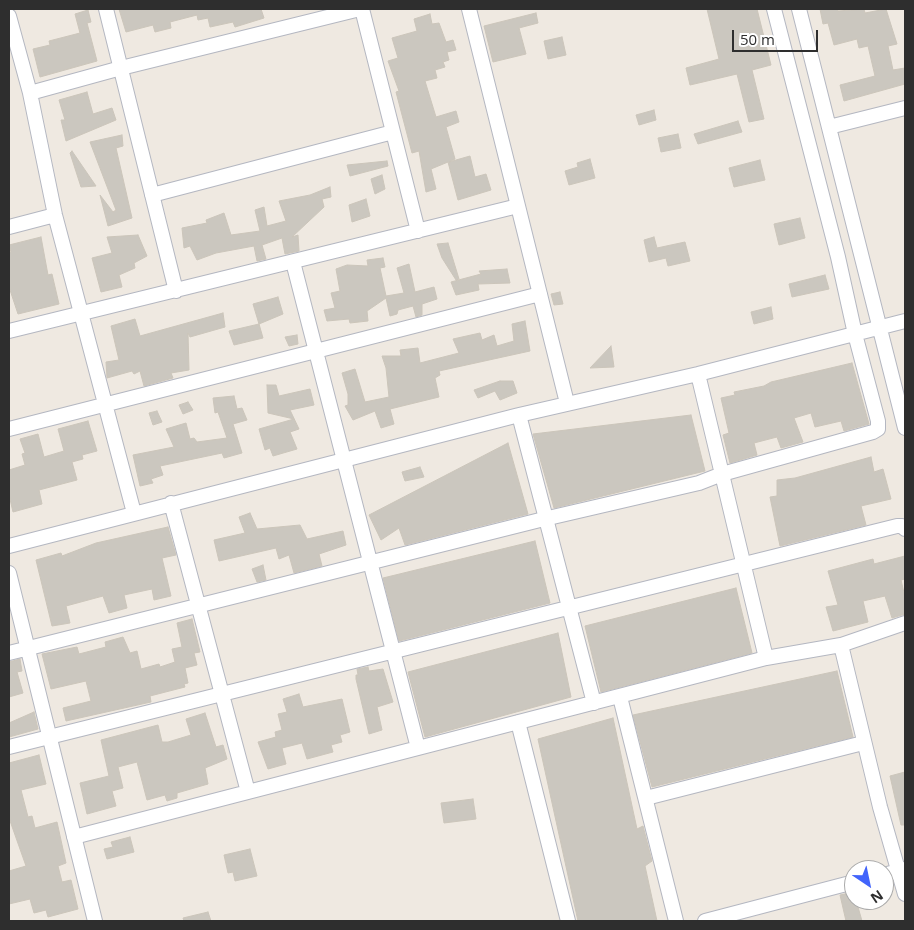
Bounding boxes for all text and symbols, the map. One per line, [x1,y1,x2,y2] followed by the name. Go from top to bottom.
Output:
[734,20,820,52] scale bar
[740,29,775,49] text: 50 m
[844,860,894,910] north arrow
[867,886,887,908] text: N

